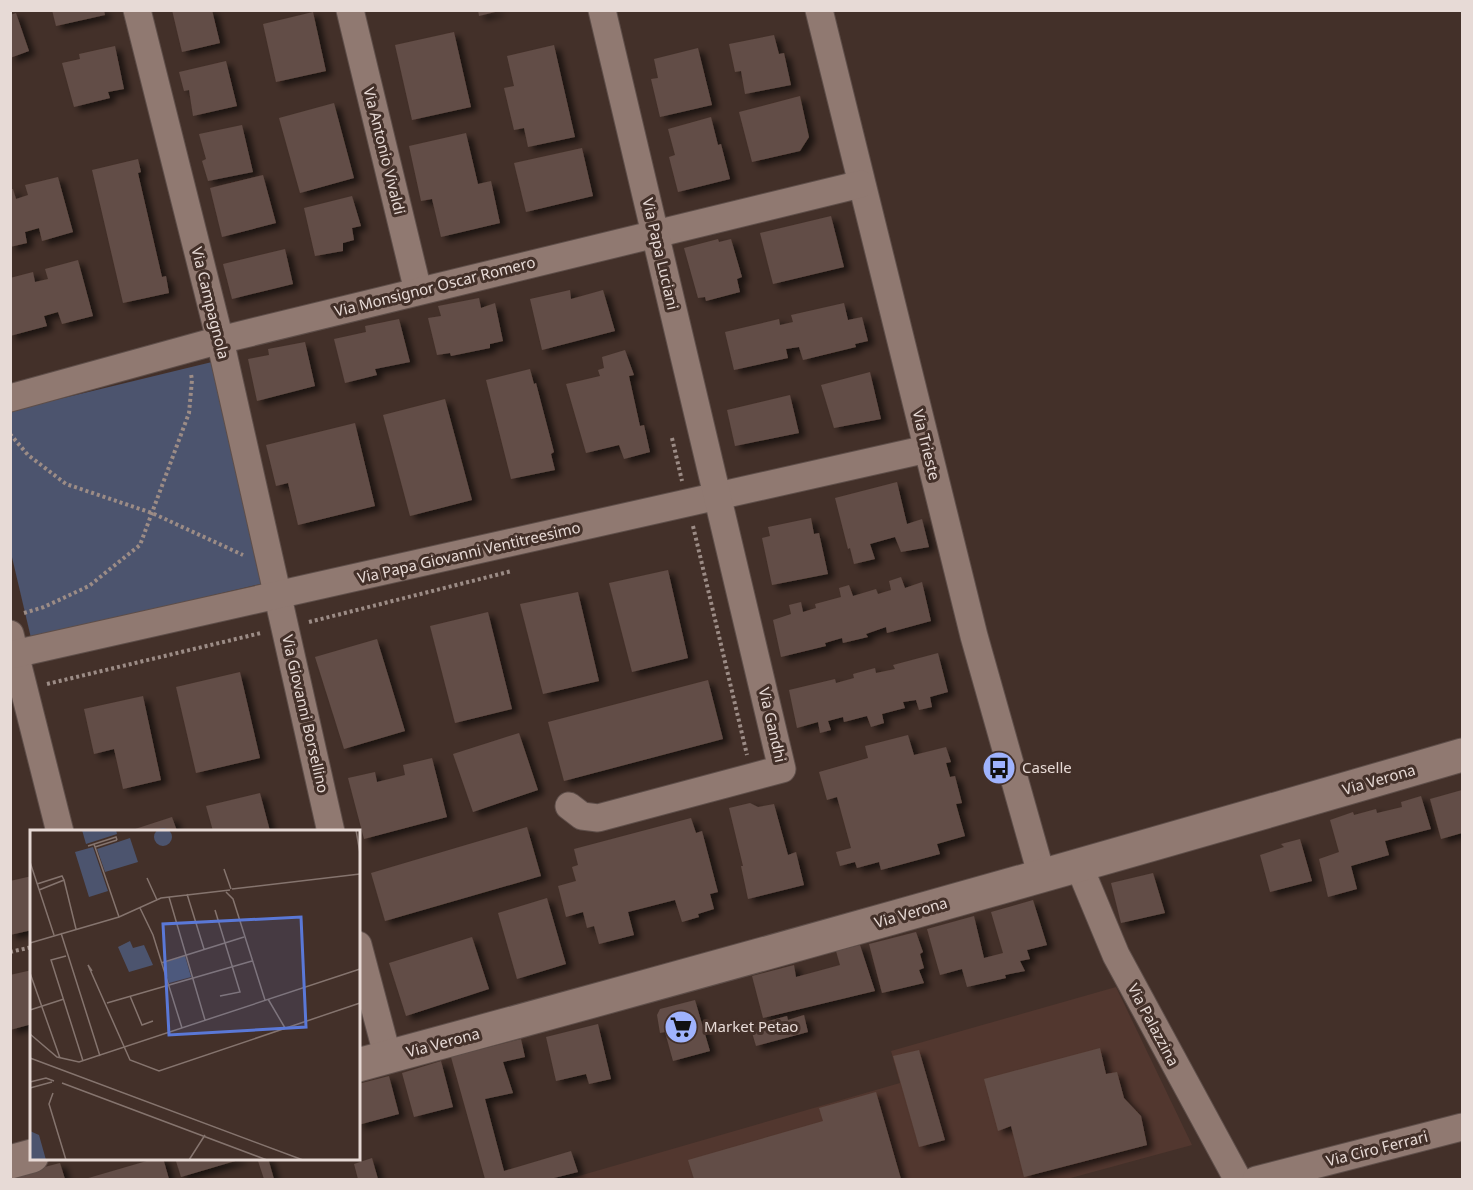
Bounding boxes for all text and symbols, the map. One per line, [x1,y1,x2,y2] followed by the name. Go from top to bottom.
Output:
[359,85,410,217] street label: Via Antonio Vivaldi
[638,196,684,312] street label: Via Papa Luciani
[187,245,235,361] street label: Via Campagnola
[332,251,537,321] street label: Via Monsignor Oscar Romero
[909,407,945,482] street label: Via Trieste
[355,517,582,587] street label: Via Papa Giovanni Ventitreesimo
[278,633,334,795] street label: Via Giovanni Borsellino
[755,685,791,764] street label: Via Gandhi
[981,750,1017,786] bus stop icon: Caselle
[1022,757,1072,777] place label: Caselle
[1340,759,1418,799] street label: Via Verona
[30,830,360,1160] inset map
[872,892,950,932] street label: Via Verona
[1124,980,1184,1069] street label: Via Palazzina
[663,1009,699,1045] supermarket icon: Market Petao
[704,1016,798,1036] place label: Market Petao
[404,1023,482,1061] street label: Via Verona
[1324,1126,1430,1170] street label: Via Ciro Ferrari

